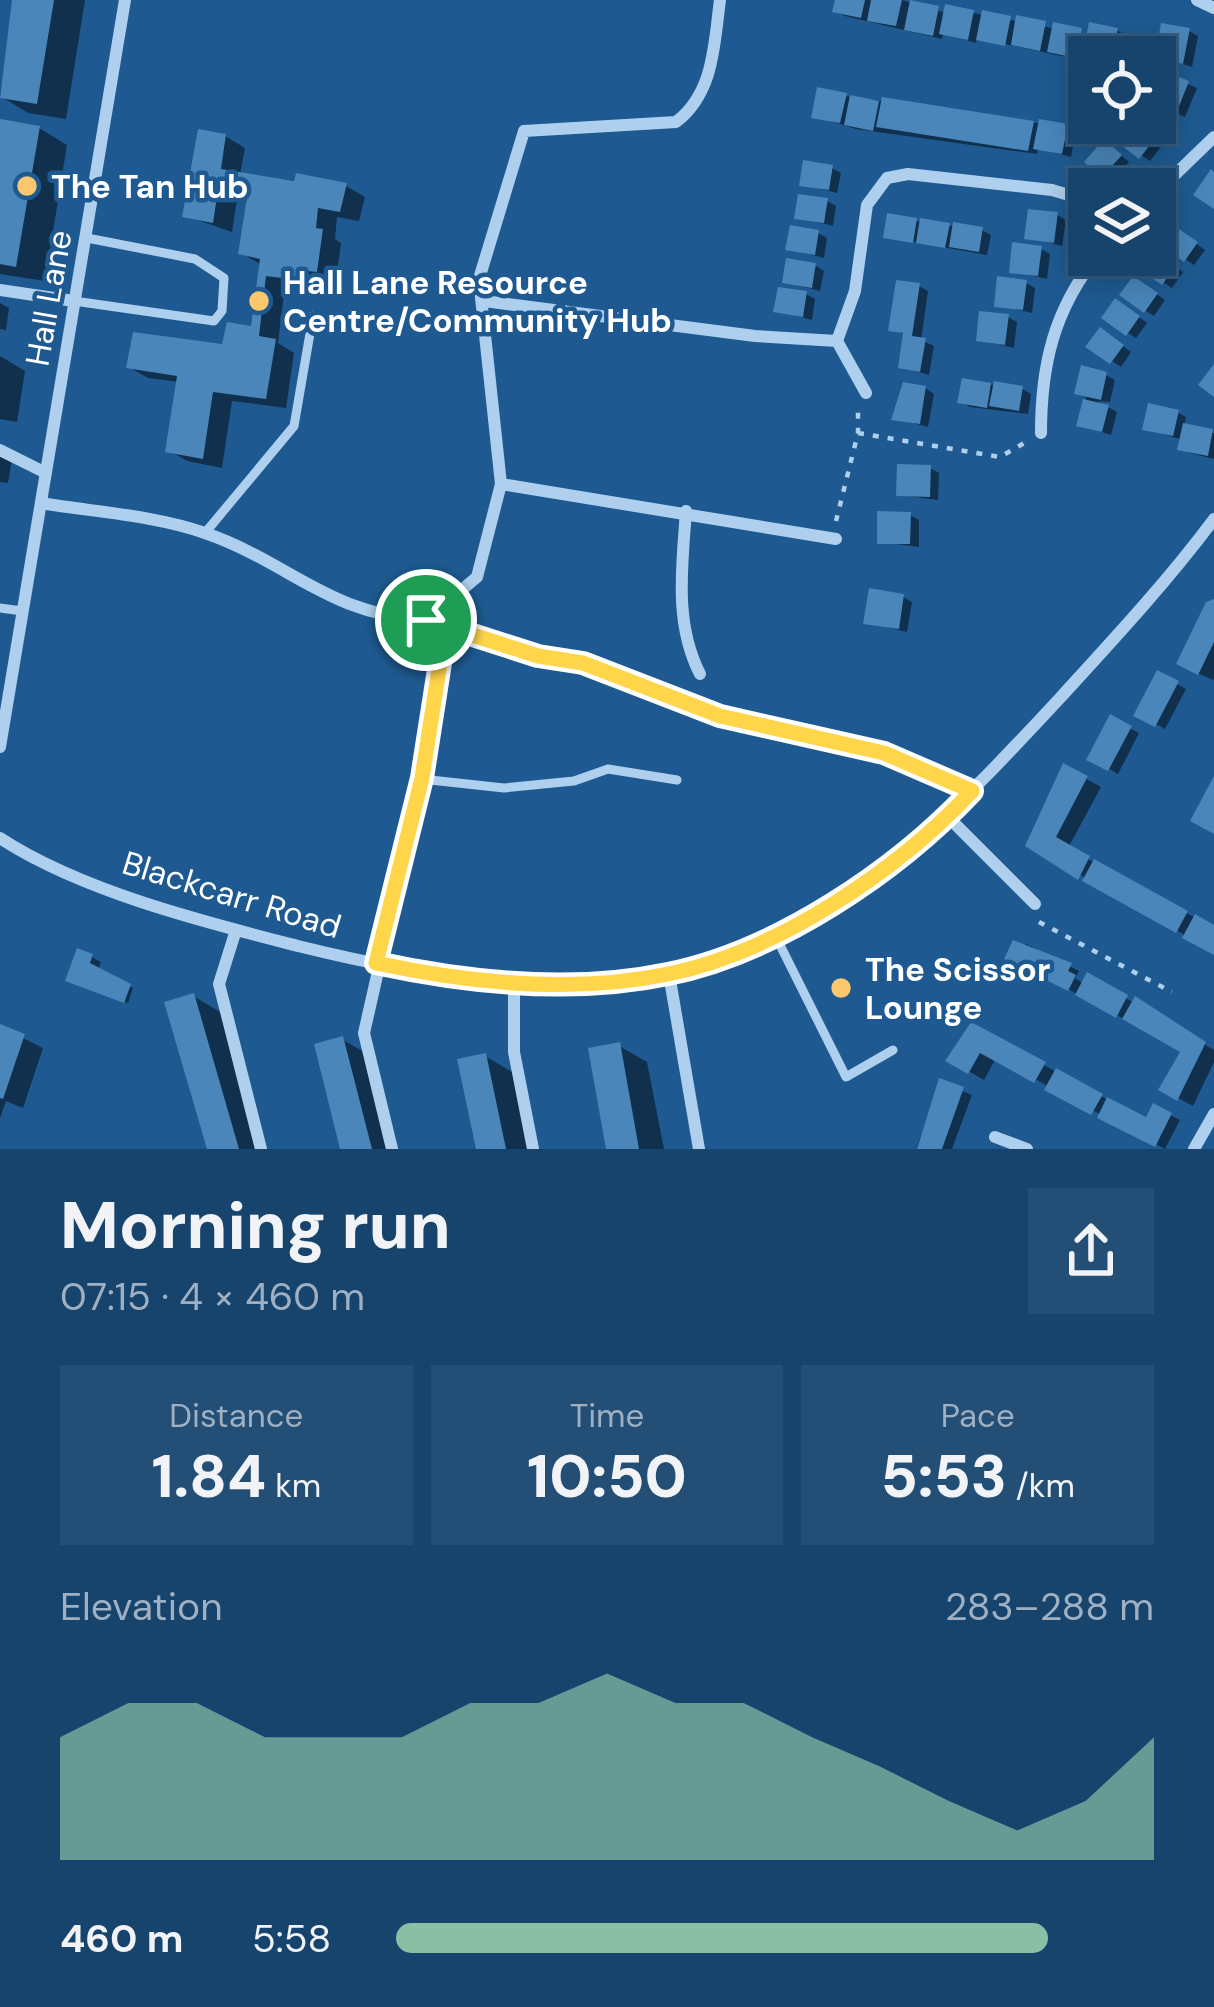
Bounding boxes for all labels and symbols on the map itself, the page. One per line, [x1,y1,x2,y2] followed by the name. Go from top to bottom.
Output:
[51,165,249,208] place label: The Tan Hub
[14,173,40,199] marker: The Tan Hub
[15,227,82,369] street label: Hall Lane
[283,261,672,342] place label: Hall Lane Resource Centre/Community Hub
[246,288,272,314] marker: Hall Lane Resource Centre/Community Hub
[375,569,477,671] pin
[117,841,346,948] street label: Blackcarr Road
[865,948,1050,1029] place label: The Scissor Lounge
[828,975,854,1001] marker: The Scissor Lounge

